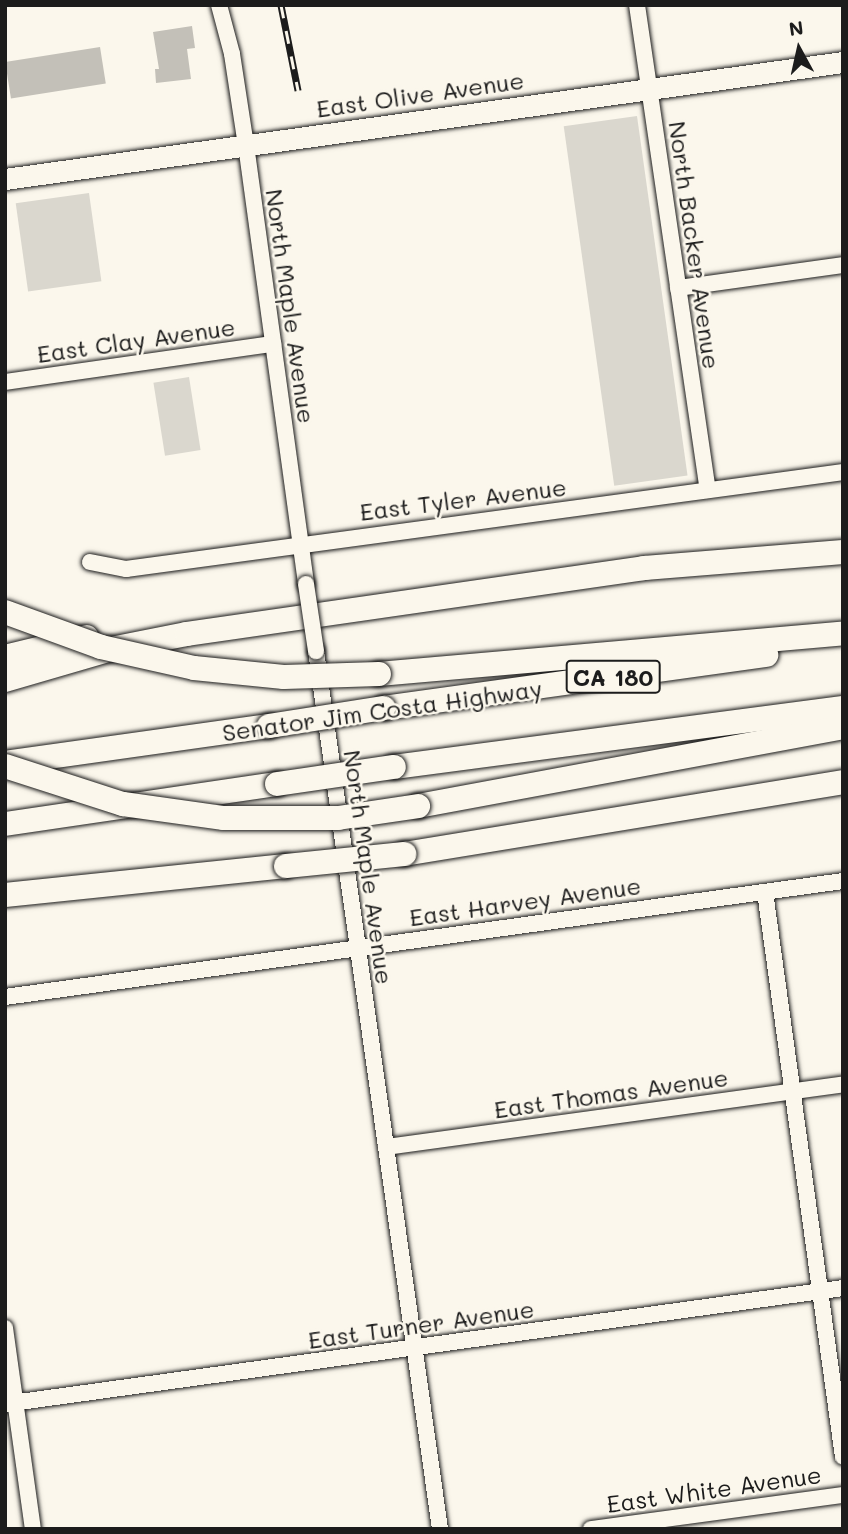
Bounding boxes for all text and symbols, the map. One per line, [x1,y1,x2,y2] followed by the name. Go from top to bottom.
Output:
[764,14,834,84] north arrow
[787,14,805,41] text: N
[314,65,526,123] street label: East Olive Avenue
[663,119,727,371] street label: North Backer Avenue
[260,187,322,425] street label: North Maple Avenue
[35,312,237,368] street label: East Clay Avenue
[358,472,568,526] street label: East Tyler Avenue
[564,657,662,696] road number: CA 180
[220,673,544,747] street label: Senator Jim Costa Highway
[338,748,400,986] street label: North Maple Avenue
[407,870,643,932] street label: East Harvey Avenue
[492,1062,730,1124] street label: East Thomas Avenue
[306,1294,536,1354] street label: East Turner Avenue
[605,1460,823,1518] street label: East White Avenue

